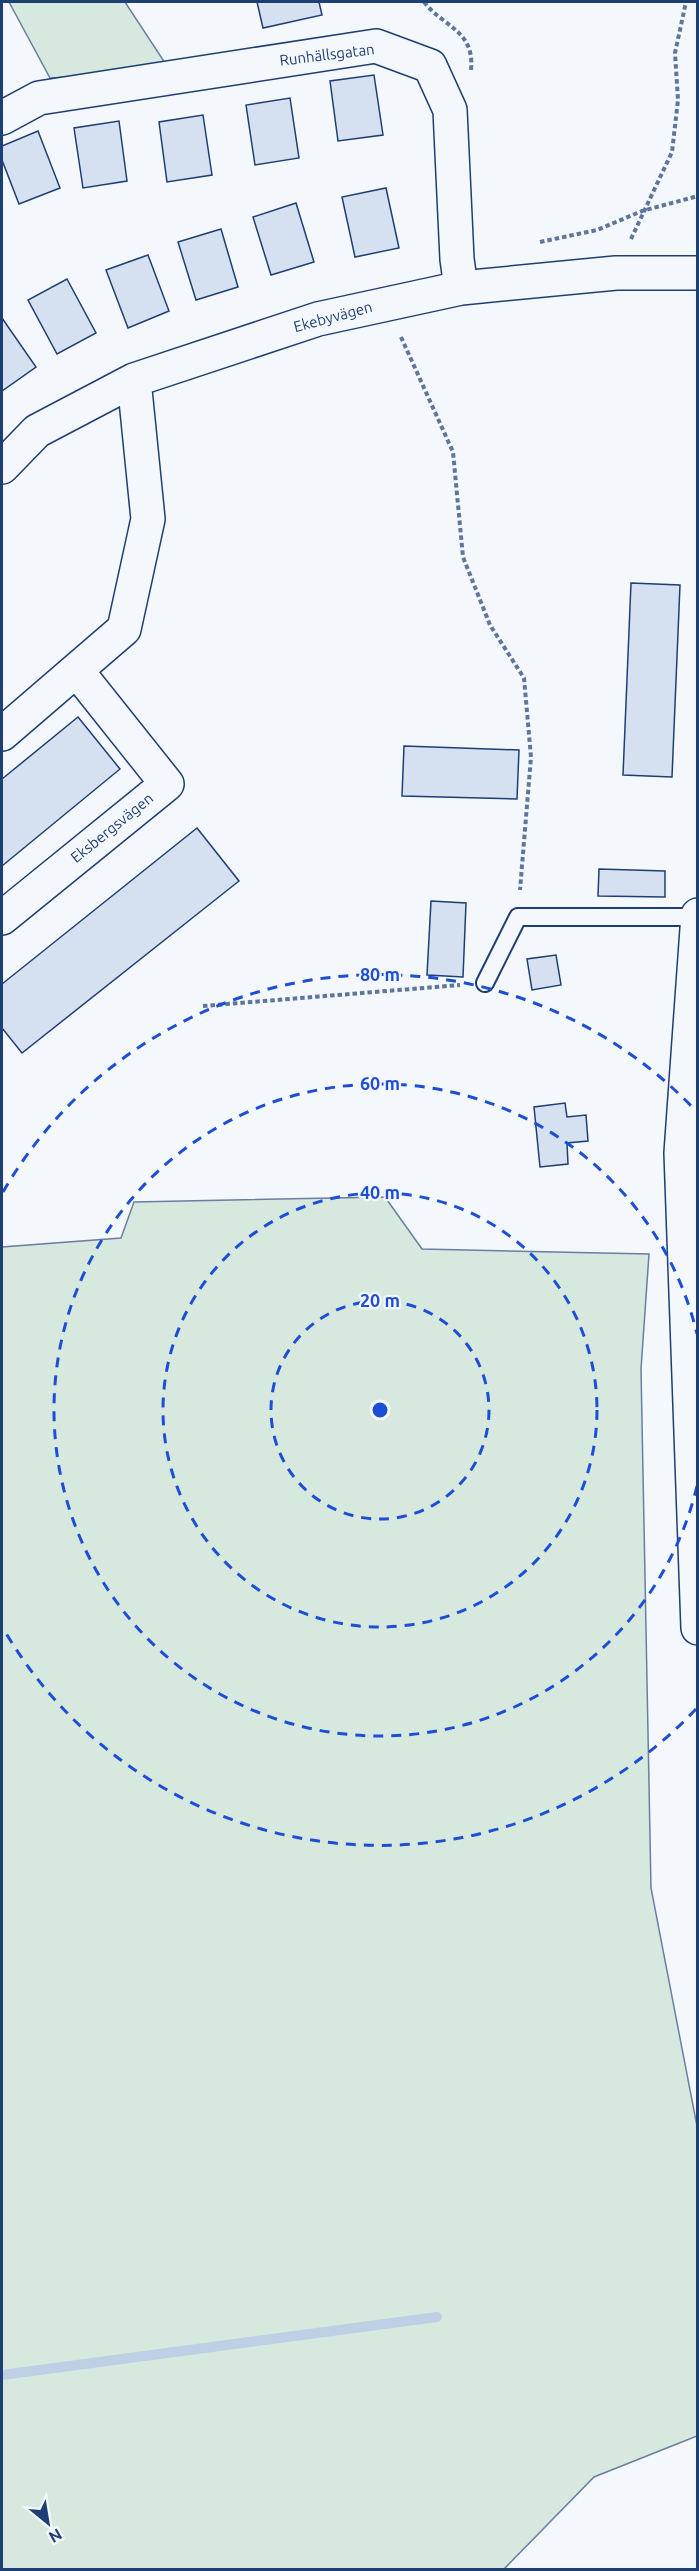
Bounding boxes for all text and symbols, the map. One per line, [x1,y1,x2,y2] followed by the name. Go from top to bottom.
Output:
[278,40,375,69] street label: Runhällsgatan
[292,298,374,335] street label: Ekebyvägen
[67,789,156,866] street label: Eksbergsvägen
[360,964,400,984] text: 80 m
[360,1073,400,1093] text: 60 m
[360,1182,400,1202] text: 40 m
[360,1290,400,1310] text: 20 m
[370,1400,390,1420] centre of rings
[18,2493,78,2553] north arrow
[46,2525,65,2547] text: N

